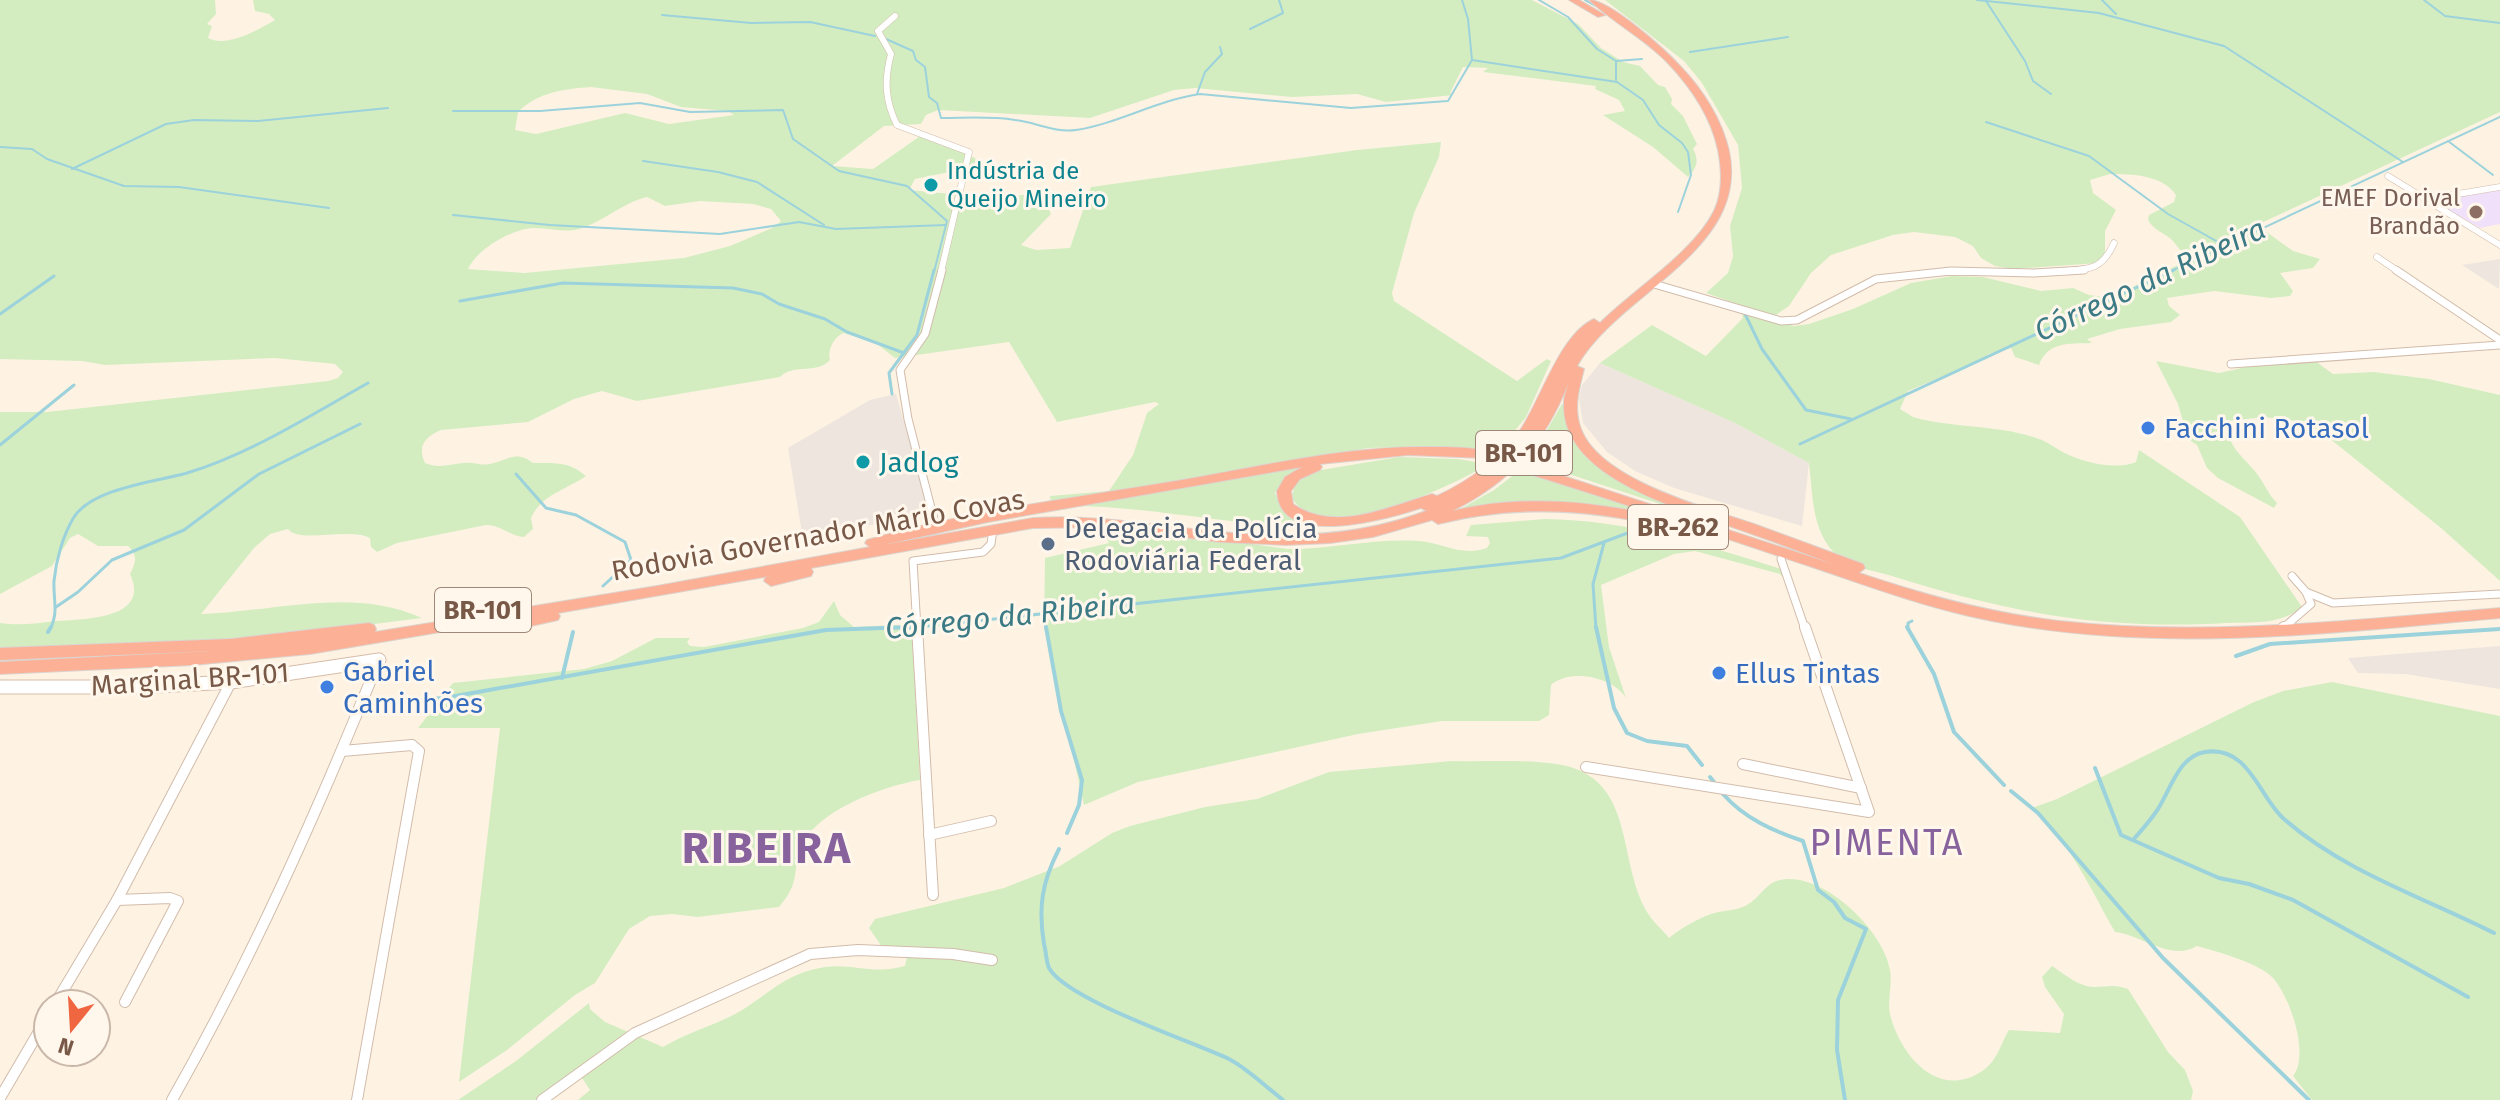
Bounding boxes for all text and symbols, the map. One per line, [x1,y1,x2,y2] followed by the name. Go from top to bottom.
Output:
[947,157,1106,213] place label: Indústria de Queijo Mineiro
[922,176,940,194] marker: Indústria de Queijo Mineiro
[2321,184,2460,240] place label: EMEF Dorival Brandão
[2467,203,2485,221] marker: EMEF Dorival Brandão
[2029,211,2271,349] water label: Córrego da Ribeira
[2164,412,2369,445] place label: Facchini Rotasol
[2139,419,2157,437] marker: Facchini Rotasol
[1476,431,1572,475] road number: BR-101
[879,446,959,479] place label: Jadlog
[854,453,872,471] marker: Jadlog
[609,482,1027,588] street label: Rodovia Governador Mário Covas
[1628,505,1728,549] road number: BR-262
[1064,512,1318,577] place label: Delegacia da Polícia Rodoviária Federal
[1039,535,1057,553] marker: Delegacia da Polícia Rodoviária Federal
[883,585,1137,647] water label: Córrego da Ribeira
[435,588,531,632] road number: BR-101
[343,655,483,720] place label: Gabriel Caminhões
[90,656,290,702] street label: Marginal BR-101
[1735,657,1880,690] place label: Ellus Tintas
[1710,664,1728,682] marker: Ellus Tintas
[318,678,336,696] marker: Gabriel Caminhões
[1810,821,1964,865] district label: PIMENTA
[682,822,852,875] district label: RIBEIRA
[32,988,112,1068] north arrow
[55,1031,77,1062] text: N

